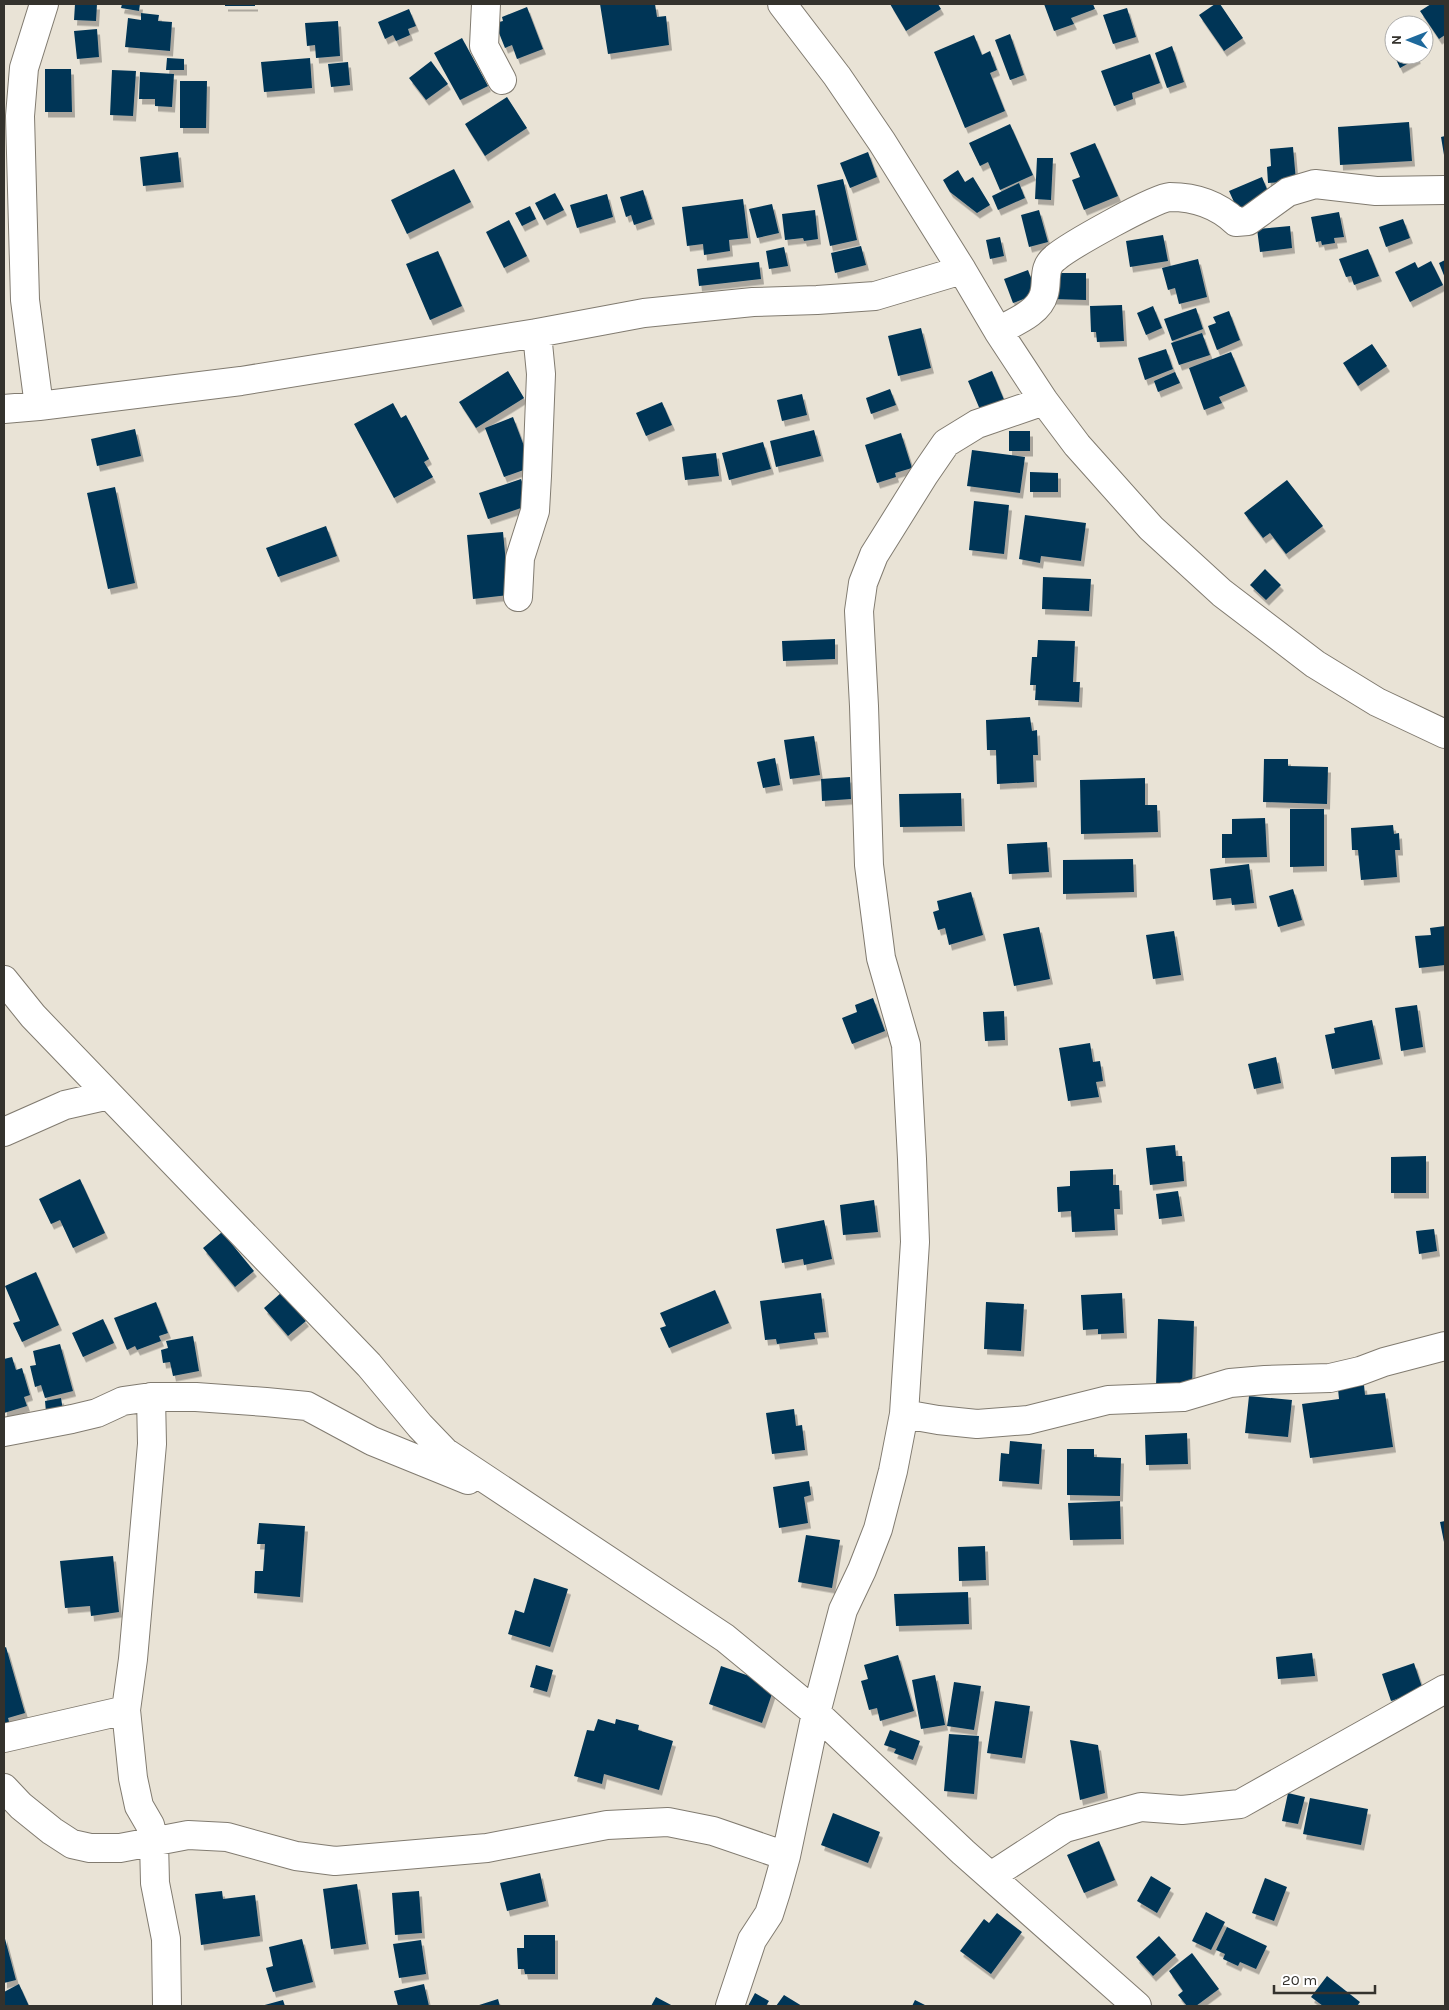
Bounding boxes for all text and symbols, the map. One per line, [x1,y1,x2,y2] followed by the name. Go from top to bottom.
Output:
[1384,15,1434,65] north arrow
[1388,35,1405,45] text: N
[1274,1962,1375,1994] scale bar
[1282,1971,1317,1989] text: 20 m

